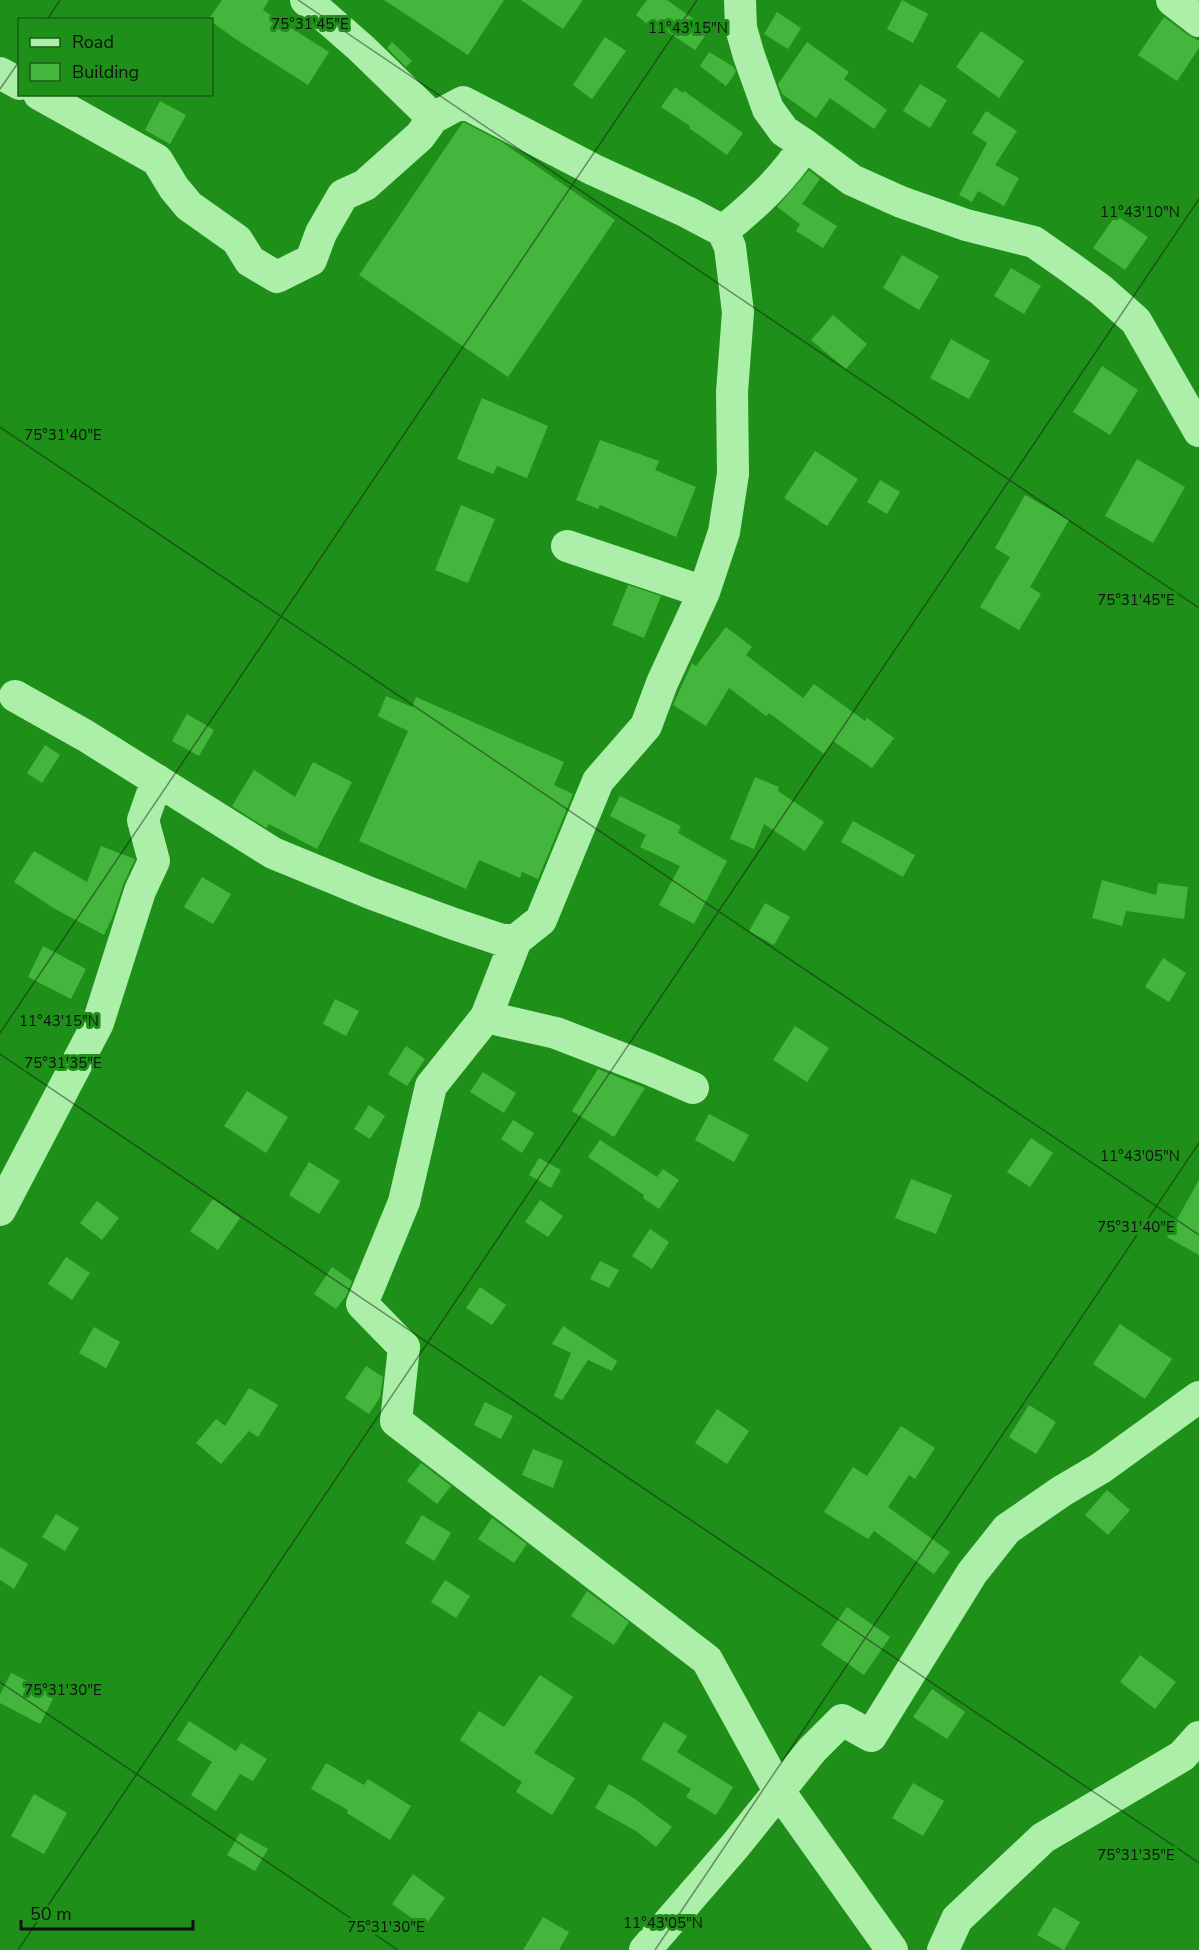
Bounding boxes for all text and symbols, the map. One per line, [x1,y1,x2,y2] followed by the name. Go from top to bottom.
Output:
[271,14,349,34] text: 75°31'45"E
[18,18,213,96] legend
[648,18,728,38] text: 11°43'15"N
[72,30,114,54] text: Road
[72,60,139,84] text: Building
[1100,202,1180,222] text: 11°43'10"N
[24,425,102,445] text: 75°31'40"E
[1097,590,1175,610] text: 75°31'45"E
[19,1011,99,1031] text: 11°43'15"N
[24,1053,102,1073] text: 75°31'35"E
[1100,1146,1180,1166] text: 11°43'05"N
[1097,1217,1175,1237] text: 75°31'40"E
[24,1680,102,1700] text: 75°31'30"E
[1097,1845,1175,1865] text: 75°31'35"E
[21,1893,194,1931] scale bar
[30,1902,72,1926] text: 50 m
[623,1913,703,1933] text: 11°43'05"N
[347,1917,425,1937] text: 75°31'30"E

